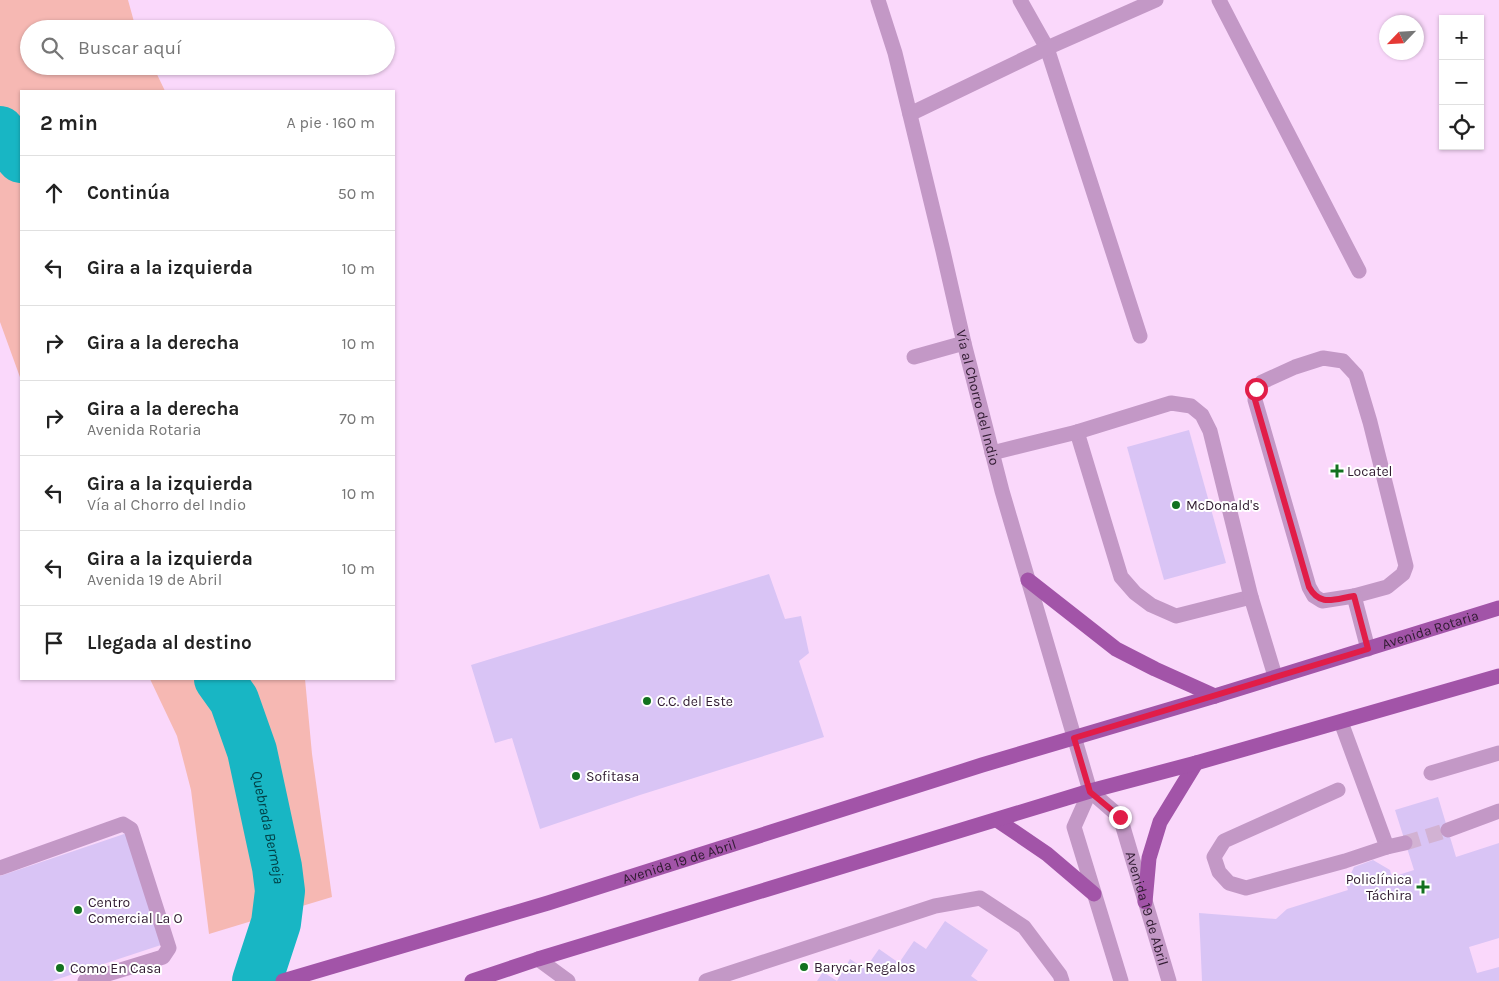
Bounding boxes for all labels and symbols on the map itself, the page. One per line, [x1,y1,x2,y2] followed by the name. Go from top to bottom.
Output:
[1379,15,1424,60] north arrow
[953,328,1004,467] street label: Vía al Chorro del Indio
[1245,378,1268,401] route start
[1347,463,1393,480] place label: Locatel
[1331,465,1343,477] marker: Locatel
[1186,497,1260,514] place label: McDonald's
[1170,499,1182,511] marker: McDonald's
[1380,606,1481,652] street label: Avenida Rotaria
[657,693,733,710] place label: C.C. del Este
[641,695,653,707] marker: C.C. del Este
[586,768,639,785] place label: Sofitasa
[248,769,288,885] water label: Quebrada Bermeja
[570,770,582,782] marker: Sofitasa
[1109,806,1132,829] route end
[620,835,738,887] street label: Avenida 19 de Abril
[1122,849,1172,967] street label: Avenida 19 de Abril
[1346,871,1412,904] place label: Policlínica Táchira
[1416,880,1430,894] marker: Policlínica Táchira
[88,894,183,927] place label: Centro Comercial La O
[72,904,84,916] marker: Centro Comercial La O
[814,959,916,976] place label: Barycar Regalos
[70,960,161,977] place label: Como En Casa
[798,961,810,973] marker: Barycar Regalos
[54,962,66,974] marker: Como En Casa

